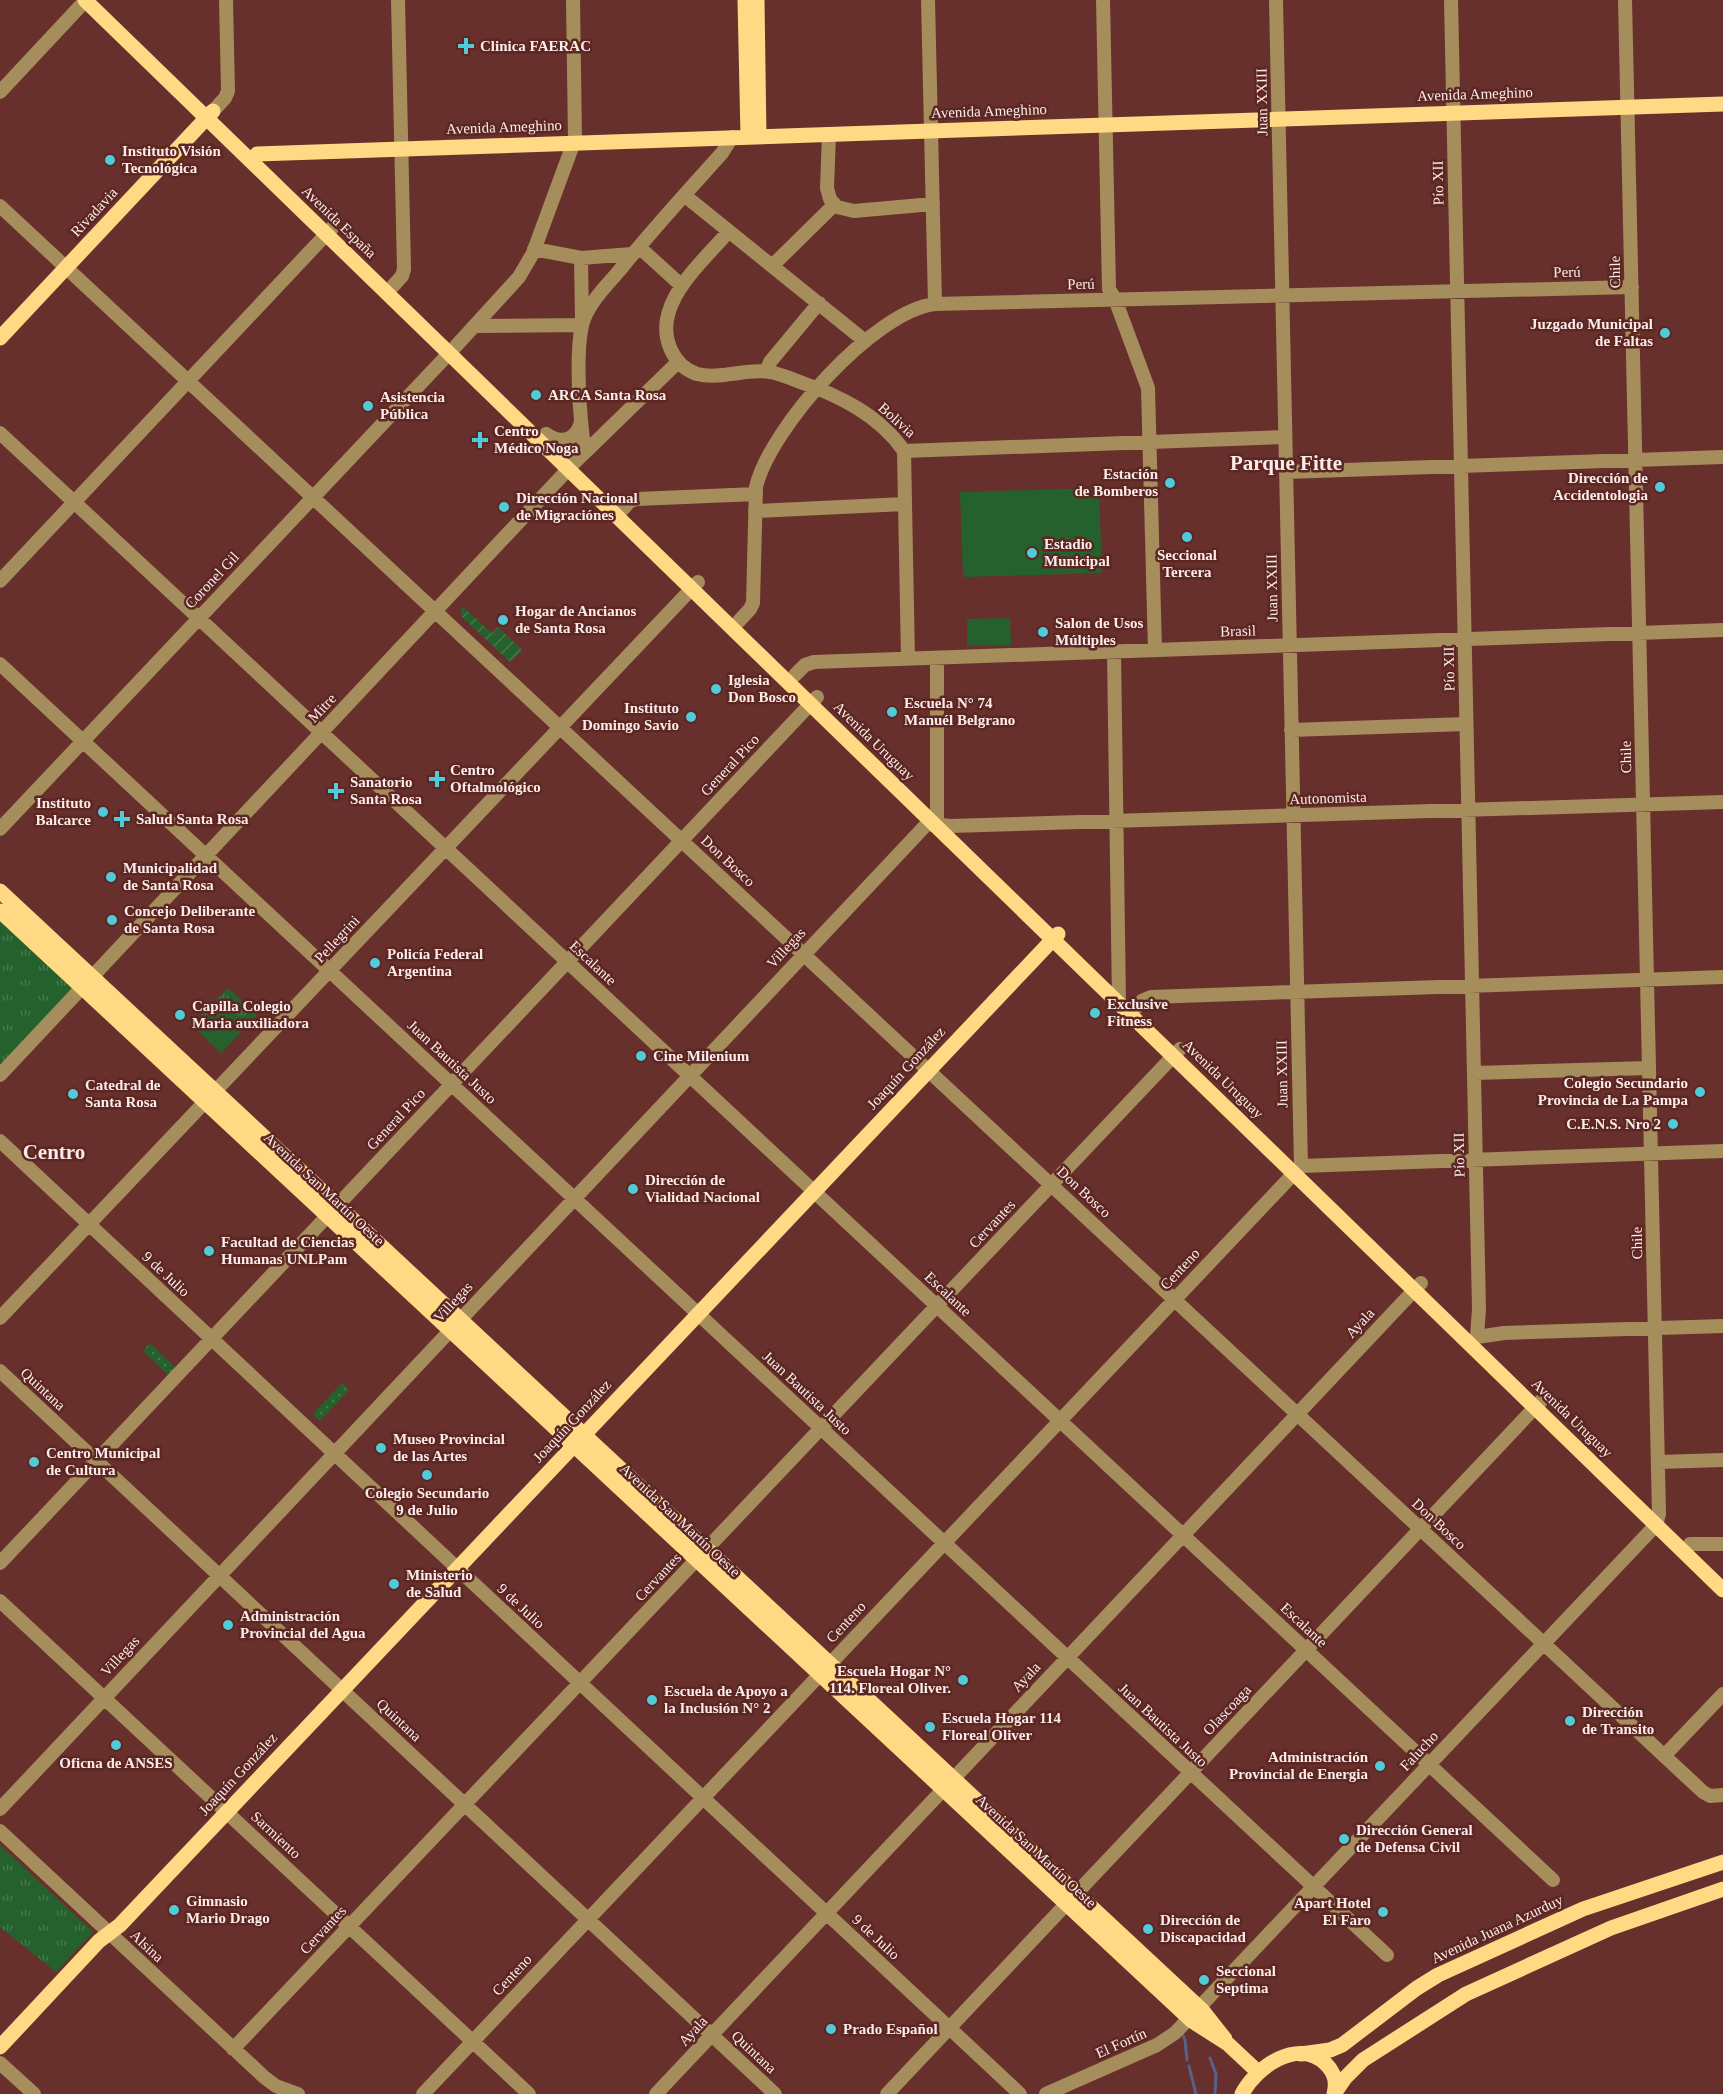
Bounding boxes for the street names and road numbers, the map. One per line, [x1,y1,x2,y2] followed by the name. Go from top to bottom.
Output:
[1253,68,1271,136] street label: Juan XXIII
[1417,84,1533,104] street label: Avenida Ameghino
[931,101,1047,121] street label: Avenida Ameghino
[446,117,562,137] street label: Avenida Ameghino
[1430,161,1446,205] street label: Pío XII
[299,183,380,262] street label: Avenida España
[67,184,121,240] street label: Rivadavia
[1607,255,1623,288] street label: Chile
[1553,264,1581,280] street label: Perú
[1067,276,1095,292] street label: Perú
[875,399,919,441] street label: Bolivia
[182,548,242,612] street label: Coronel Gil
[1263,554,1281,622] street label: Juan XXIII
[1220,622,1256,640] street label: Brasil
[1441,647,1457,691] street label: Pío XII
[305,690,339,726] street label: Mitre
[830,698,918,784] street label: Avenida Uruguay
[698,731,762,799] street label: General Pico
[1618,740,1634,773] street label: Chile
[1289,789,1367,807] street label: Autonomista
[698,832,758,890] street label: Don Bosco
[311,912,363,966] street label: Pellegrini
[763,924,809,971] street label: Villegas
[567,938,620,989] street label: Escalante
[404,1017,500,1107] street label: Juan Bautista Justo
[864,1023,949,1113] street label: Joaquín González
[1179,1036,1267,1122] street label: Avenida Uruguay
[1273,1040,1291,1108] street label: Juan XXIII
[364,1085,428,1153] street label: General Pico
[261,1129,388,1249] street label: Avenida San Martín Oeste
[1451,1133,1467,1177] street label: Pío XII
[1054,1163,1114,1221] street label: Don Bosco
[966,1196,1018,1251] street label: Cervantes
[1629,1226,1645,1259] street label: Chile
[1157,1245,1203,1293] street label: Centeno
[139,1248,193,1300] street label: 9 de Julio
[922,1269,975,1320] street label: Escalante
[430,1278,476,1325] street label: Villegas
[1342,1305,1378,1341] street label: Ayala
[759,1348,855,1438] street label: Juan Bautista Justo
[17,1364,69,1414] street label: Quintana
[1528,1375,1616,1461] street label: Avenida Uruguay
[530,1376,615,1466] street label: Joaquín González
[617,1460,744,1580] street label: Avenida San Martín Oeste
[1409,1495,1469,1553] street label: Don Bosco
[632,1549,684,1604] street label: Cervantes
[494,1580,548,1632] street label: 9 de Julio
[823,1598,869,1646] street label: Centeno
[1278,1600,1331,1651] street label: Escalante
[97,1632,143,1679] street label: Villegas
[1008,1659,1044,1695] street label: Ayala
[1115,1680,1211,1770] street label: Juan Bautista Justo
[1200,1681,1254,1738] street label: Olascoaga
[373,1695,425,1745] street label: Quintana
[1397,1728,1441,1774] street label: Falucho
[196,1729,281,1819] street label: Joaquín González
[973,1791,1100,1911] street label: Avenida San Martín Oeste
[248,1808,304,1862] street label: Sarmiento
[1429,1891,1566,1966] street label: Avenida Juana Azurduy
[297,1902,349,1957] street label: Cervantes
[849,1911,903,1963] street label: 9 de Julio
[127,1927,167,1965] street label: Alsina
[489,1951,535,1999] street label: Centeno
[675,2013,711,2049] street label: Ayala
[1093,2025,1149,2061] street label: El Fortín
[728,2027,780,2077] street label: Quintana

